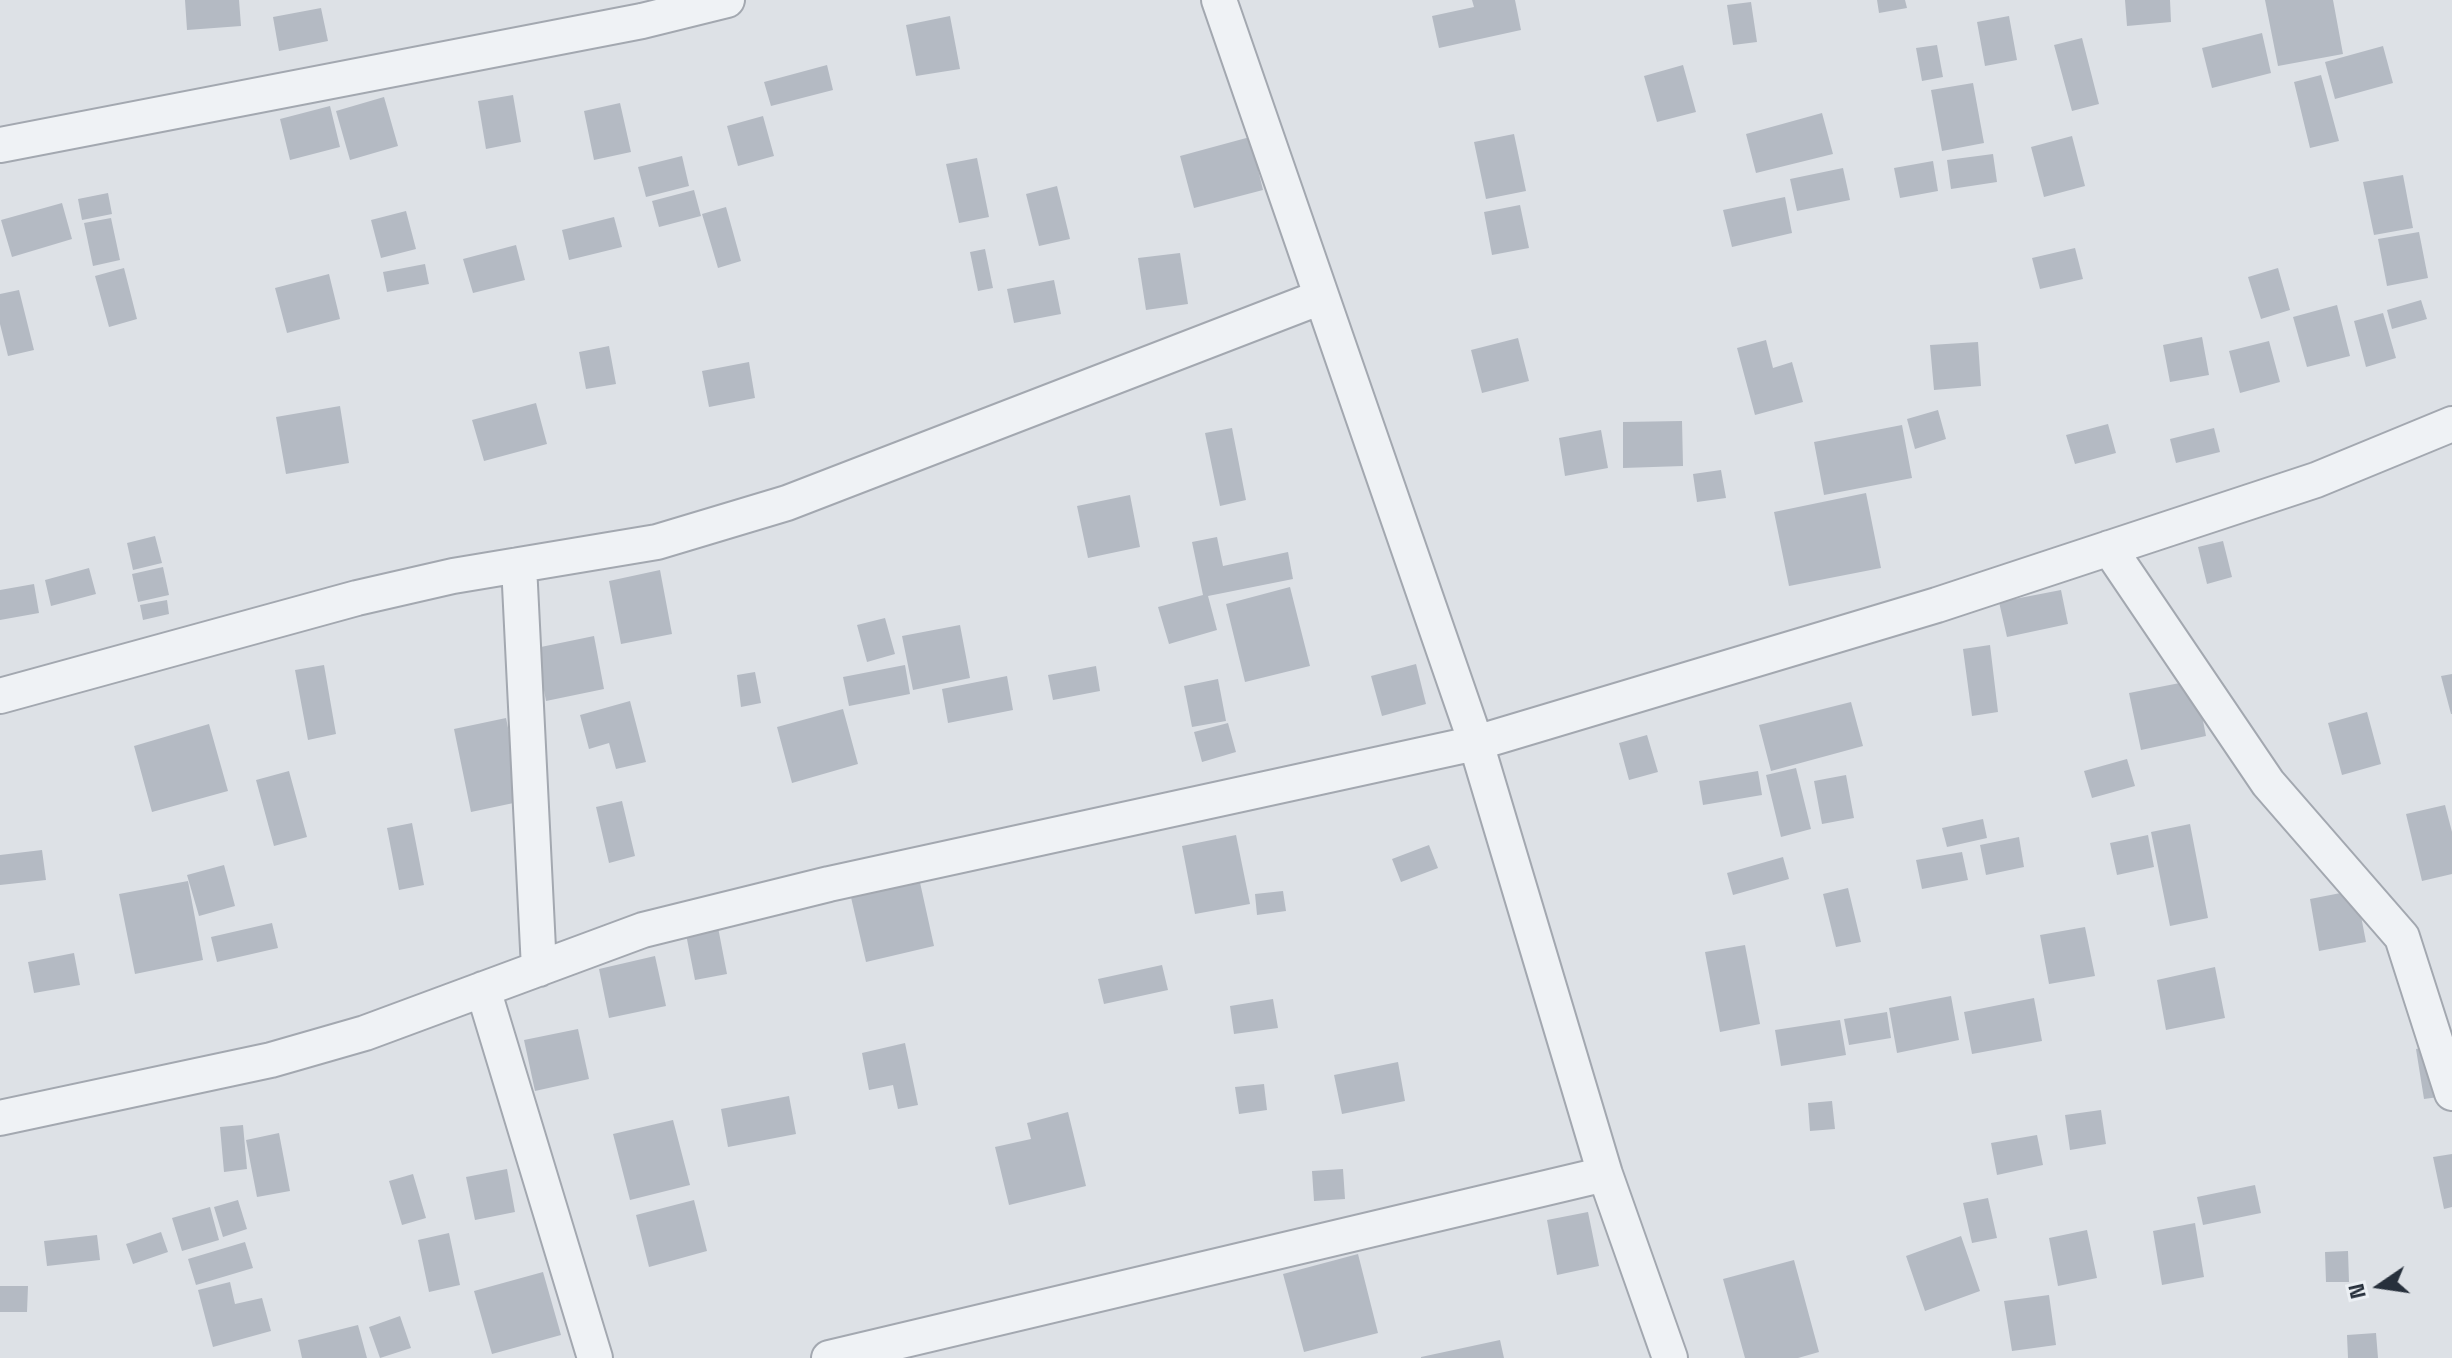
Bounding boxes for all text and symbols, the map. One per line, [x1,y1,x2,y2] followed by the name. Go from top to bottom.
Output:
[2340,1246,2420,1326] north arrow
[2341,1281,2372,1302] text: N

